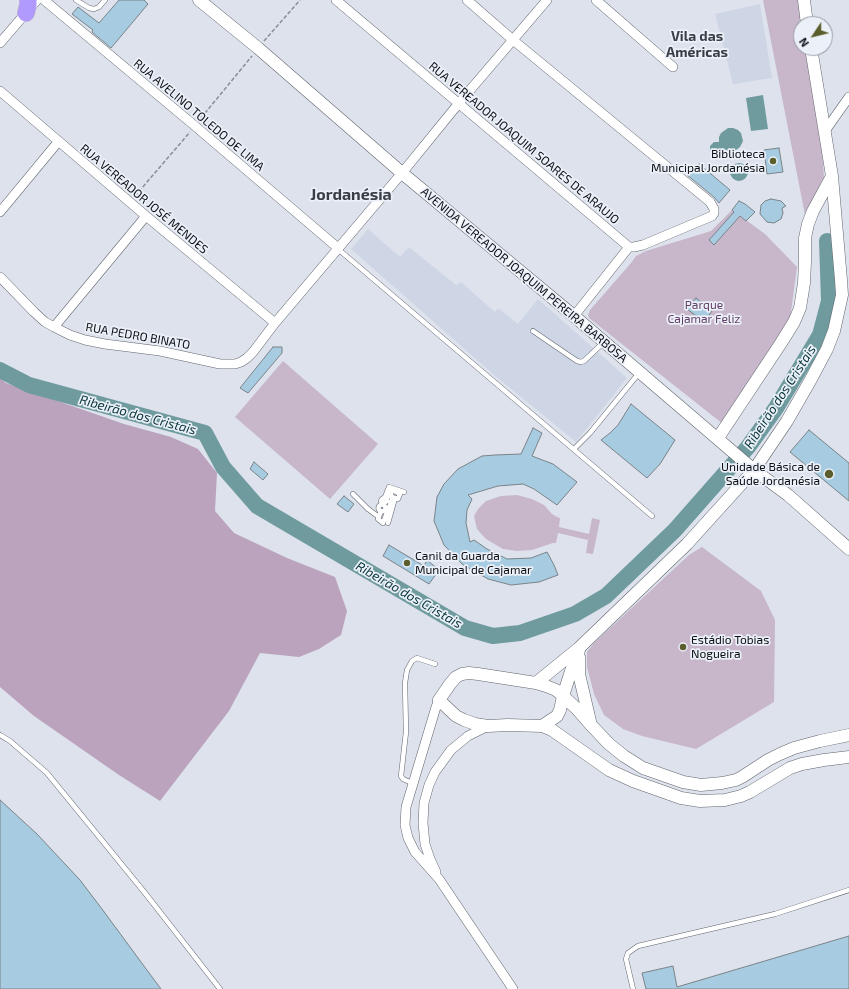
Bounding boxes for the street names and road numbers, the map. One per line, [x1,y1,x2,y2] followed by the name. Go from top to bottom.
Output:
[131,56,267,174] street label: RUA AVELINO TOLEDO DE LIMA
[426,59,622,227] street label: RUA VEREADOR JOAQUIM SOARES DE ARAUJO
[77,141,211,257] street label: RUA VEREADOR JOSÉ MENDES
[418,184,630,366] street label: AVENIDA VEREADOR JOAQUIM PEREIRA BARBOSA
[85,320,191,352] street label: RUA PEDRO BINATO

